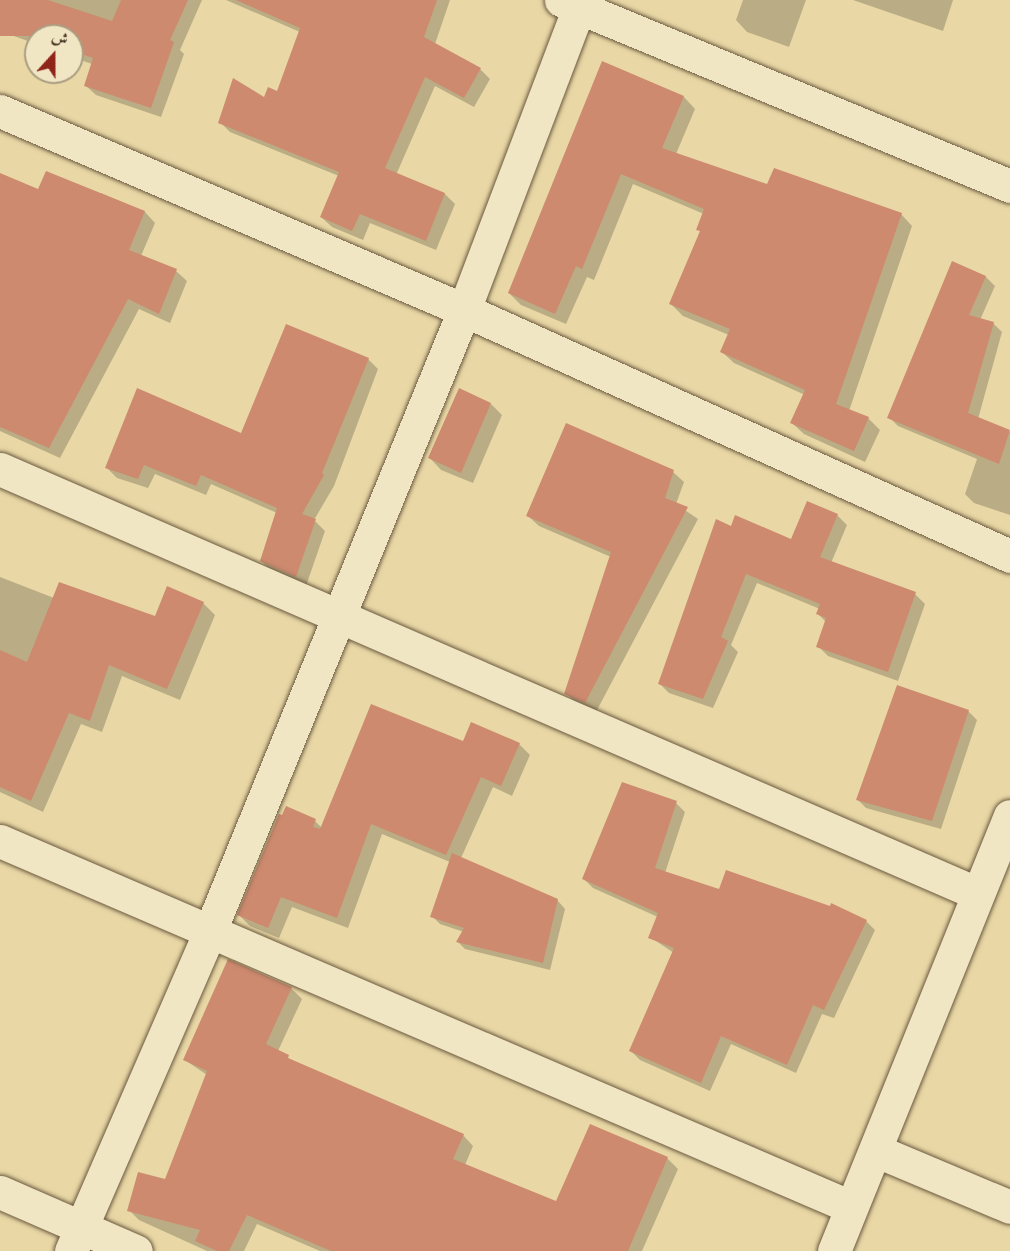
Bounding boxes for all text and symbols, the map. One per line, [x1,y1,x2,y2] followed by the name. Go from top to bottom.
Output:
[24,24,84,84] north arrow
[49,29,70,49] text: ش

